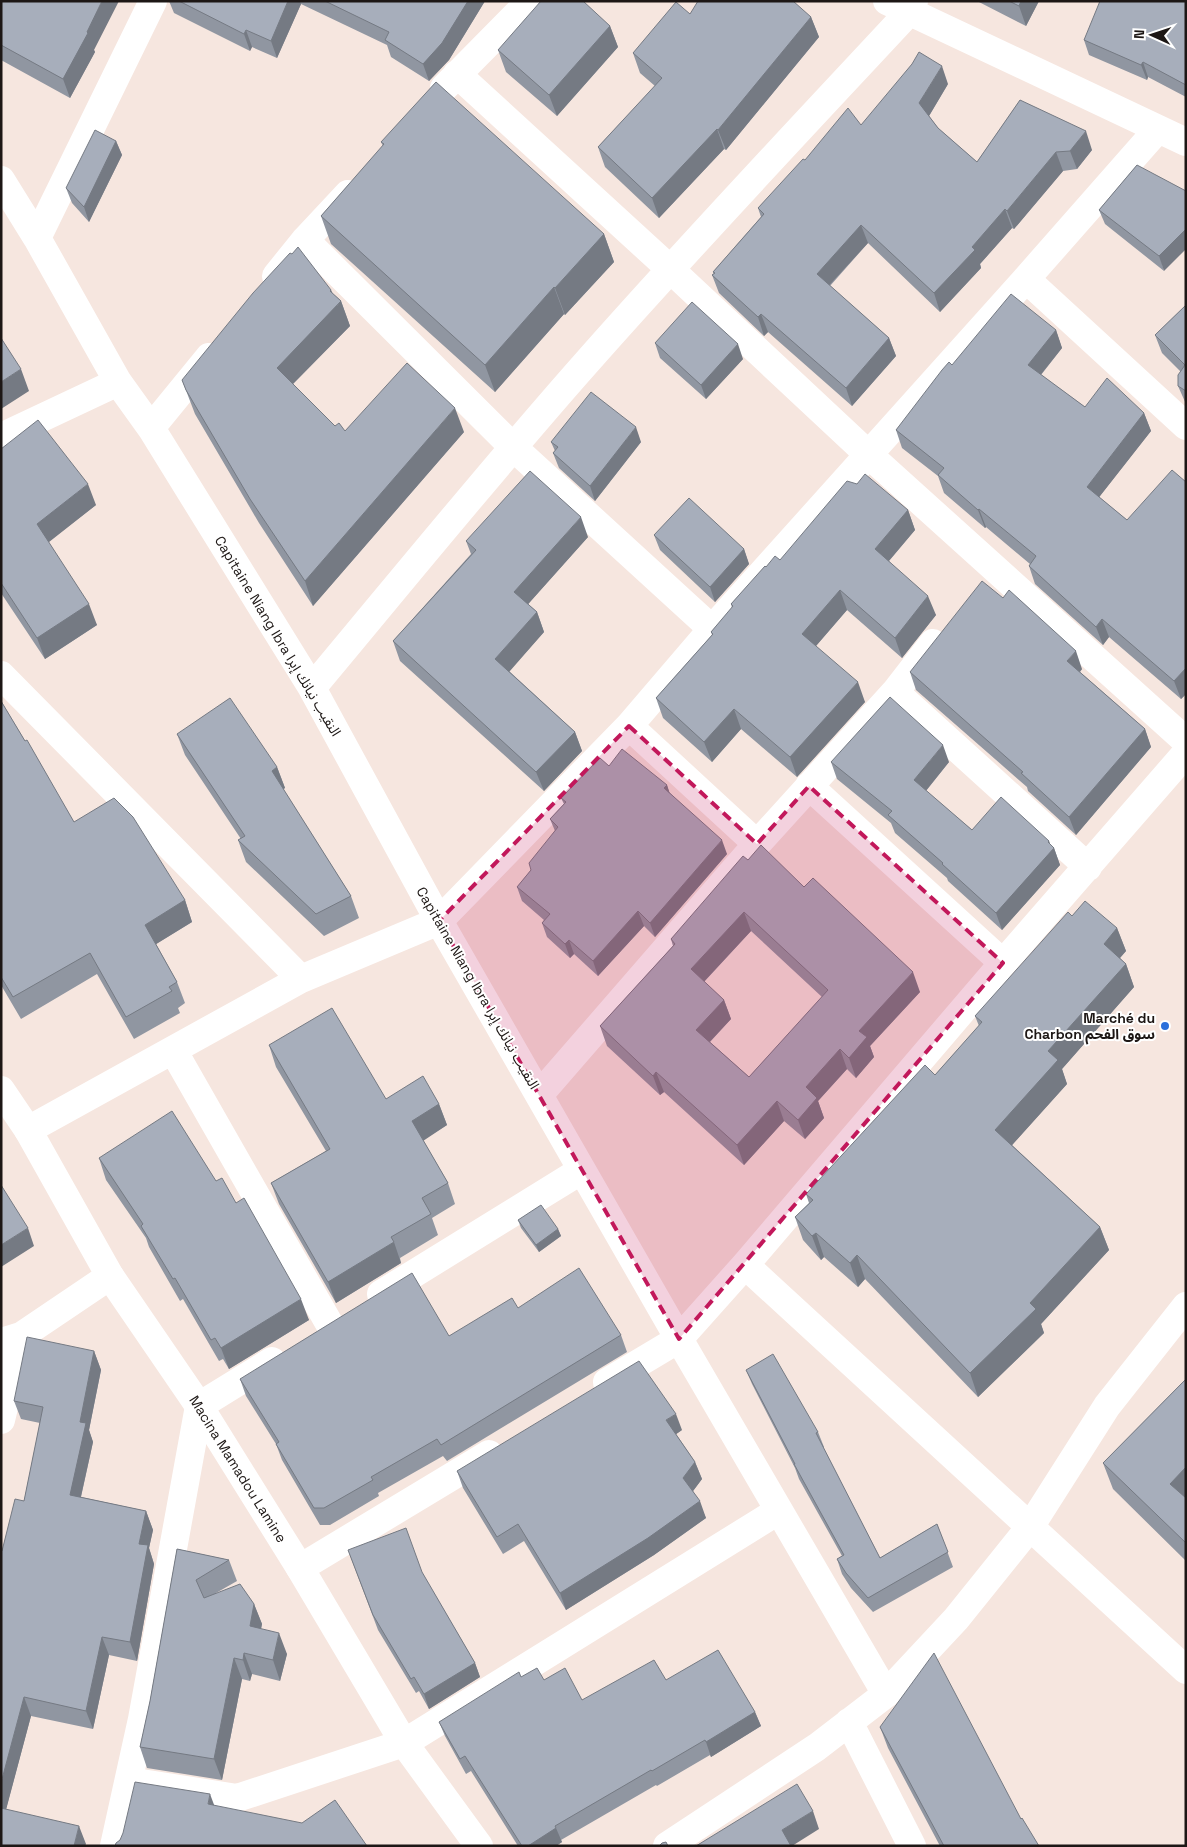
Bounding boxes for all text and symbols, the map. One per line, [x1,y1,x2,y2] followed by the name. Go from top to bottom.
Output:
[1127,10,1177,60] north arrow
[1130,29,1148,39] text: N
[210,533,345,740] street label: Capitaine Niang Ibra النقيب نيانك إبرا
[412,884,543,1093] street label: Capitaine Niang Ibra النقيب نيانك إبرا
[1024,1009,1155,1045] place label: Marché du Charbon سوق الفحم
[1159,1020,1171,1032] marker: Marché du Charbon سوق الفحم
[185,1392,291,1546] street label: Macina Mamadou Lamine

